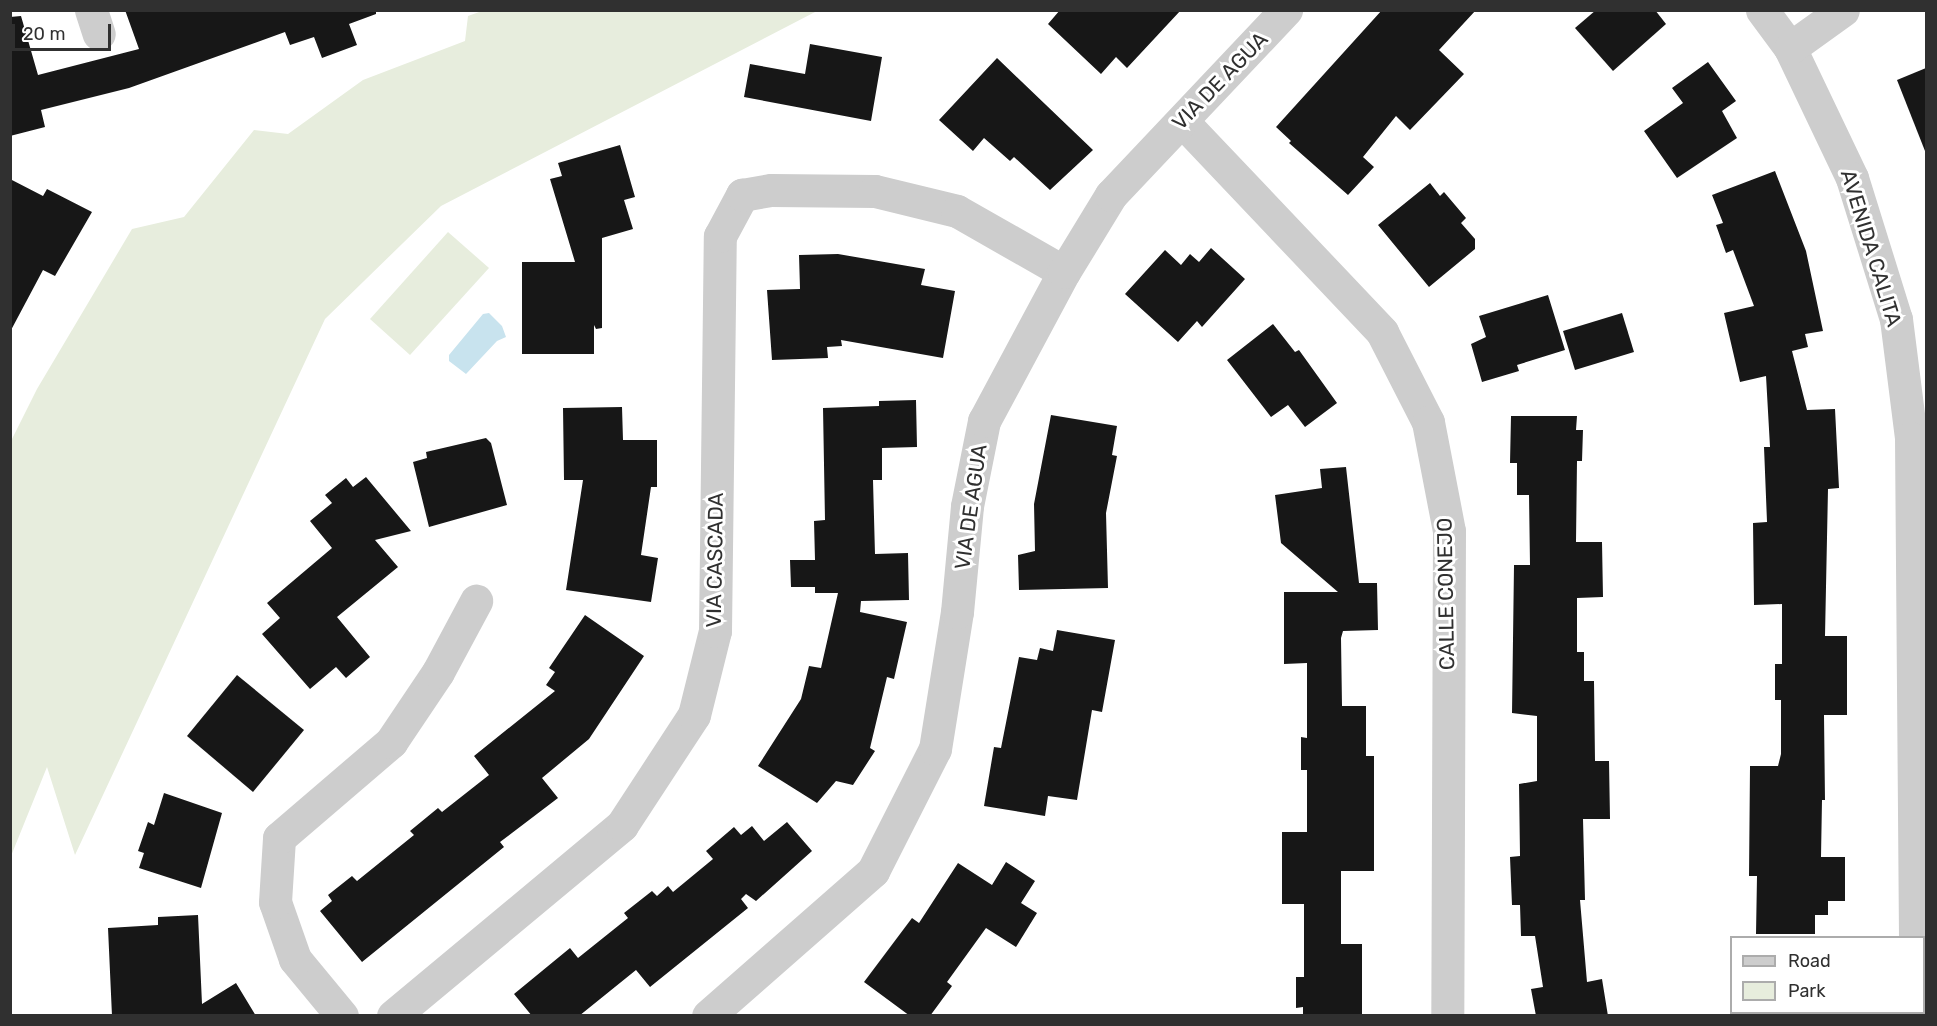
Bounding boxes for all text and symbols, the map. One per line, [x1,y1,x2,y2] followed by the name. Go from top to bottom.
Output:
[15,12,114,50] scale bar
[23,23,65,45] text: 20 m
[1167,26,1273,136] street label: VIA DE AGUA
[1835,166,1907,330] street label: AVENIDA CALITA
[950,442,992,572] street label: VIA DE AGUA
[701,492,729,628] street label: VIA CASCADA
[1432,518,1460,670] street label: CALLE CONEJO
[1730,936,1925,1014] legend
[1788,950,1831,972] text: Road
[1788,980,1825,1002] text: Park

